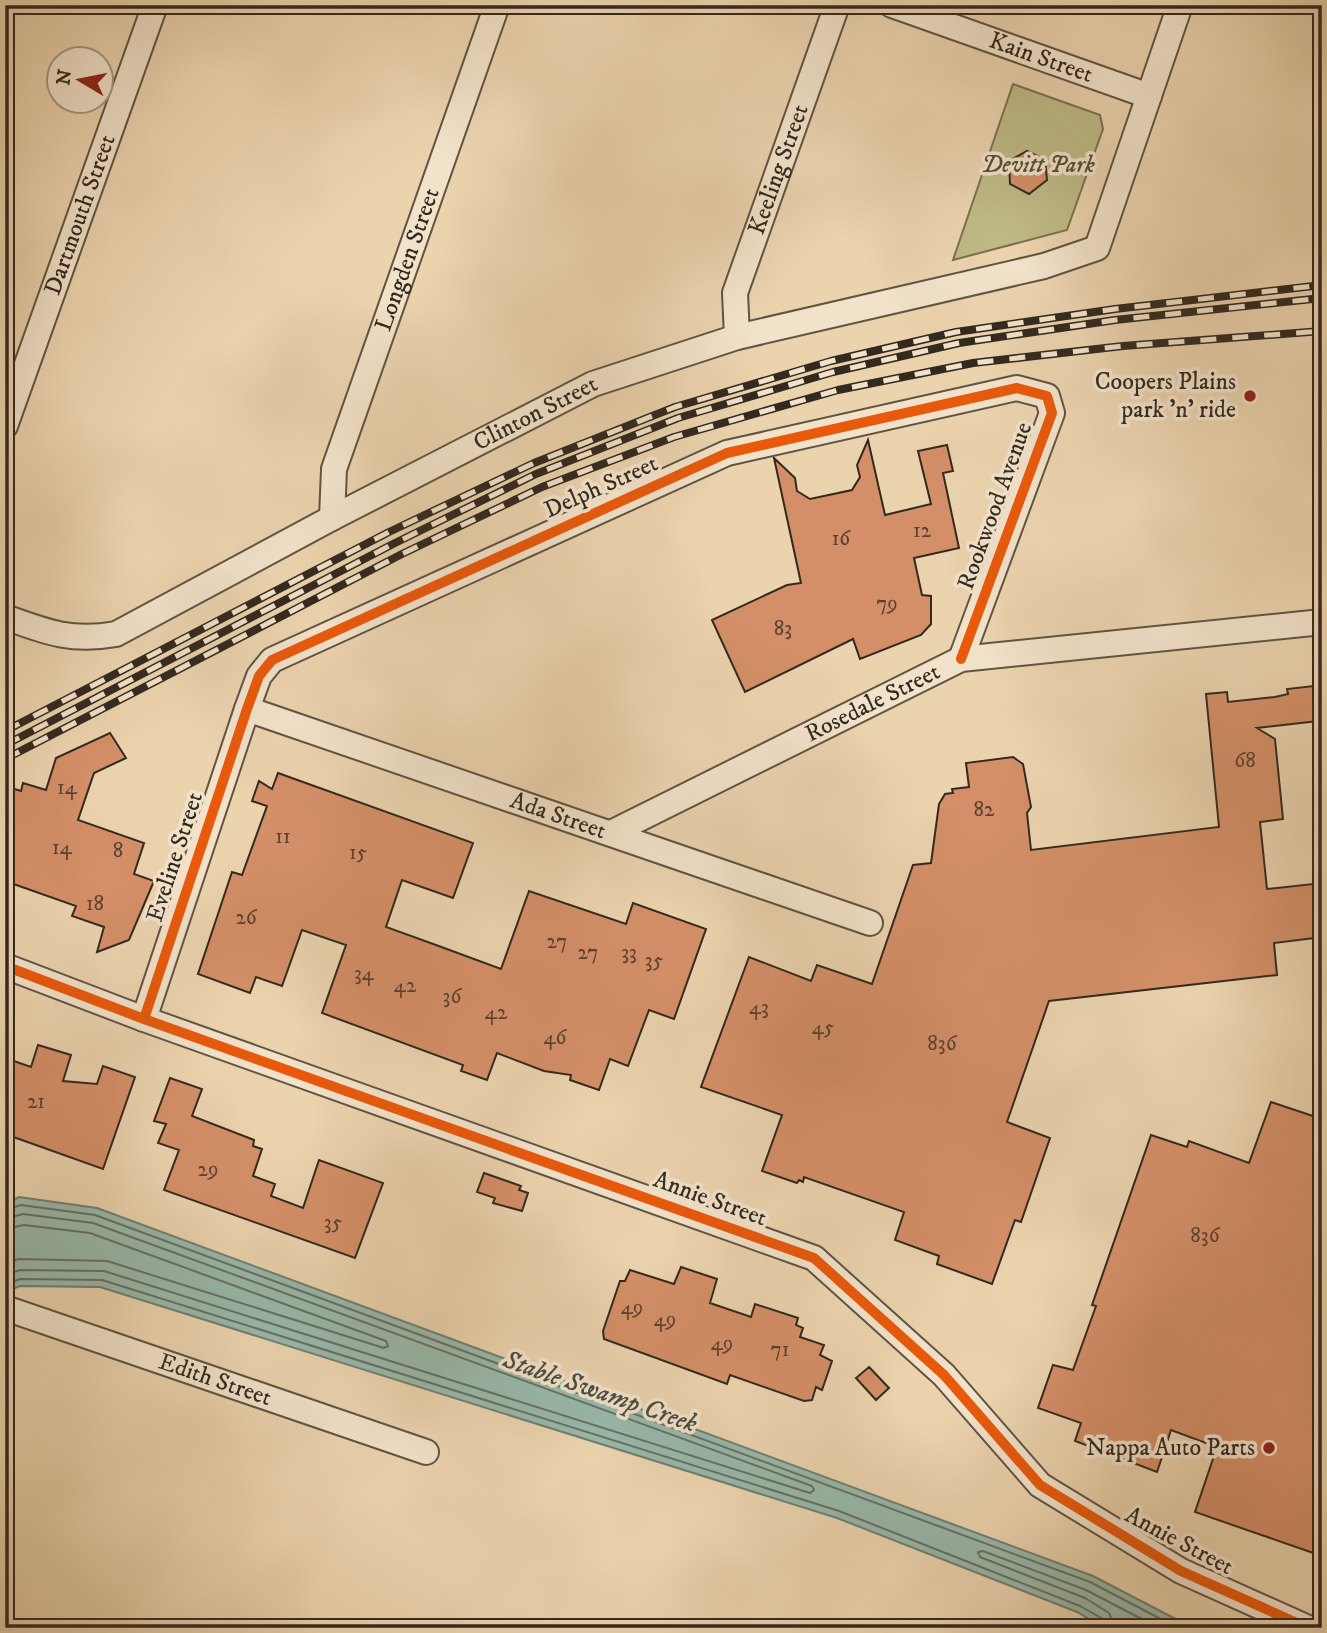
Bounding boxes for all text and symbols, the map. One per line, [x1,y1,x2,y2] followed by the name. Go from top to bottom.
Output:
[985,26,1097,90] street label: Kain Street
[46,46,116,116] north arrow
[52,67,77,87] text: N
[742,100,816,239] street label: Keeling Street
[38,130,123,299] street label: Dartmouth Street
[981,150,1095,180] park label: Devitt Park
[369,184,447,335] street label: Longden Street
[1095,367,1236,425] place label: Coopers Plains park 'n' ride
[468,369,603,458] street label: Clinton Street
[1242,388,1258,404] marker: Coopers Plains park 'n' ride
[951,418,1039,594] street label: Rookwood Avenue
[539,448,663,525] street label: Delph Street
[913,518,932,544] house number: 12
[832,526,851,552] house number: 16
[876,591,898,617] house number: 79
[774,616,792,642] house number: 83
[800,657,945,749] street label: Rosedale Street
[1234,748,1256,774] house number: 68
[57,775,78,801] house number: 14
[506,786,610,846] street label: Ada Street
[140,788,210,926] street label: Eveline Street
[974,797,995,823] house number: 82
[275,824,291,850] house number: 11
[52,835,73,861] house number: 14
[113,838,123,864] house number: 8
[349,840,367,866] house number: 15
[86,891,104,917] house number: 18
[235,905,258,931] house number: 26
[547,929,567,955] house number: 27
[578,940,598,966] house number: 27
[621,940,637,966] house number: 33
[645,948,663,974] house number: 35
[354,961,375,987] house number: 34
[394,973,417,999] house number: 42
[443,984,462,1010] house number: 36
[749,995,769,1021] house number: 43
[485,1000,508,1026] house number: 42
[812,1015,834,1041] house number: 45
[543,1025,568,1051] house number: 46
[927,1031,958,1057] house number: 836
[27,1089,45,1115] house number: 21
[198,1157,218,1183] house number: 29
[649,1165,771,1233] street label: Annie Street
[324,1210,342,1236] house number: 35
[1190,1223,1221,1249] house number: 836
[621,1295,643,1321] house number: 49
[654,1307,676,1333] house number: 49
[711,1331,733,1357] house number: 49
[771,1337,789,1363] house number: 71
[498,1343,701,1441] water label: Stable Swamp Creek
[155,1347,276,1413] street label: Edith Street
[1086,1433,1255,1463] place label: Nappa Auto Parts
[1261,1440,1277,1456] marker: Nappa Auto Parts
[1120,1500,1239,1582] street label: Annie Street

